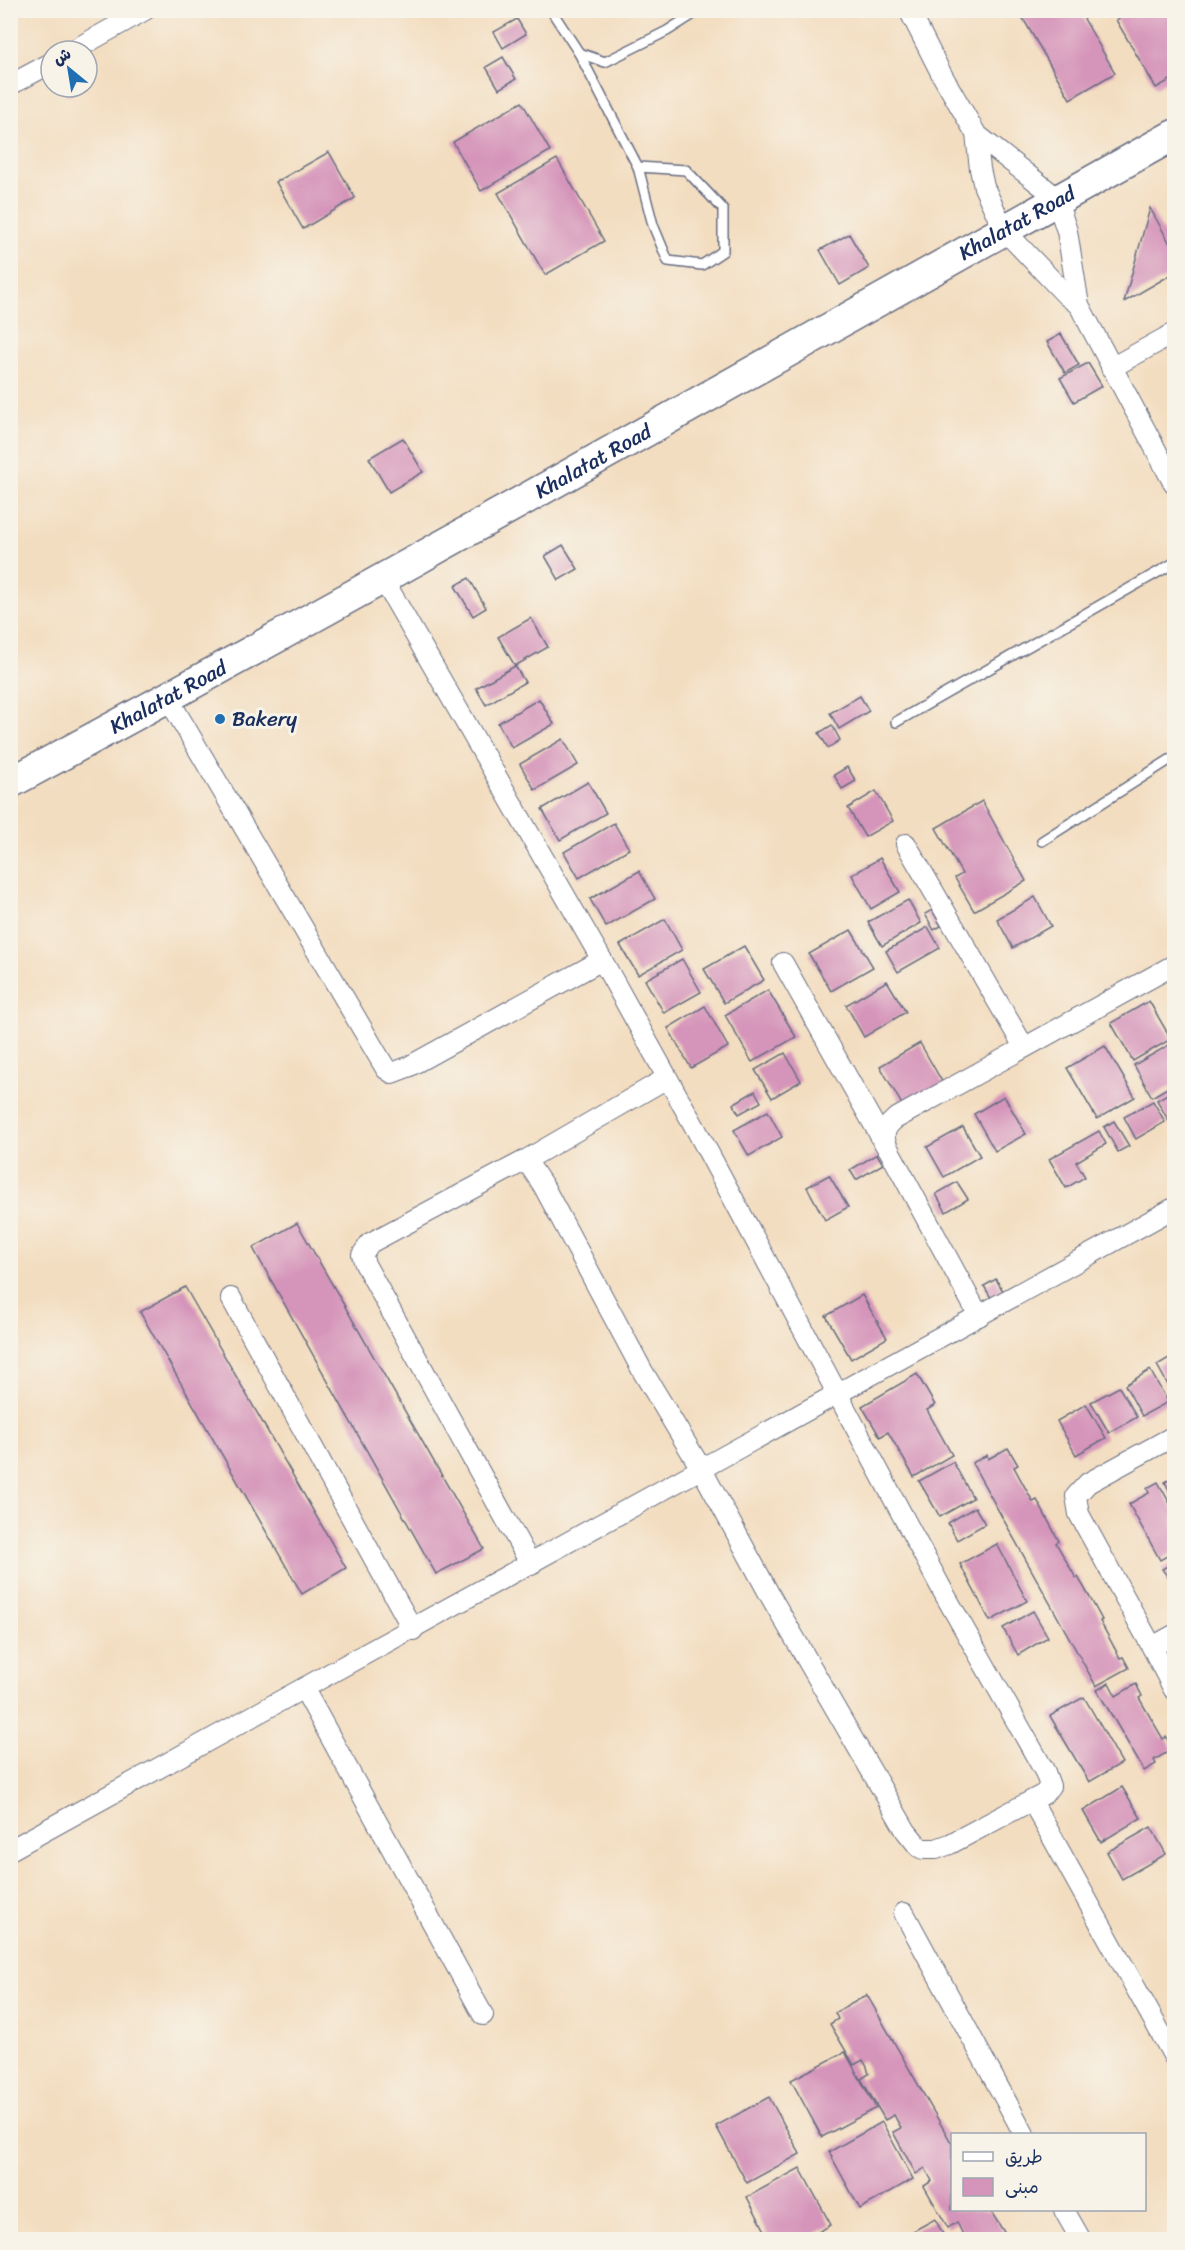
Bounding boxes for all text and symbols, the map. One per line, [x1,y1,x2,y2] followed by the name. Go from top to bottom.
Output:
[39,39,99,99] north arrow
[47,39,77,73] text: ش
[951,174,1084,271] street label: Khalatat Road
[527,412,661,509] street label: Khalatat Road
[102,648,236,745] street label: Khalatat Road
[232,700,297,738] place label: Bakery
[213,712,227,726] marker: Bakery
[951,2133,1146,2211] legend
[1005,2141,1043,2173] text: طريق
[1005,2171,1039,2203] text: مبنى

